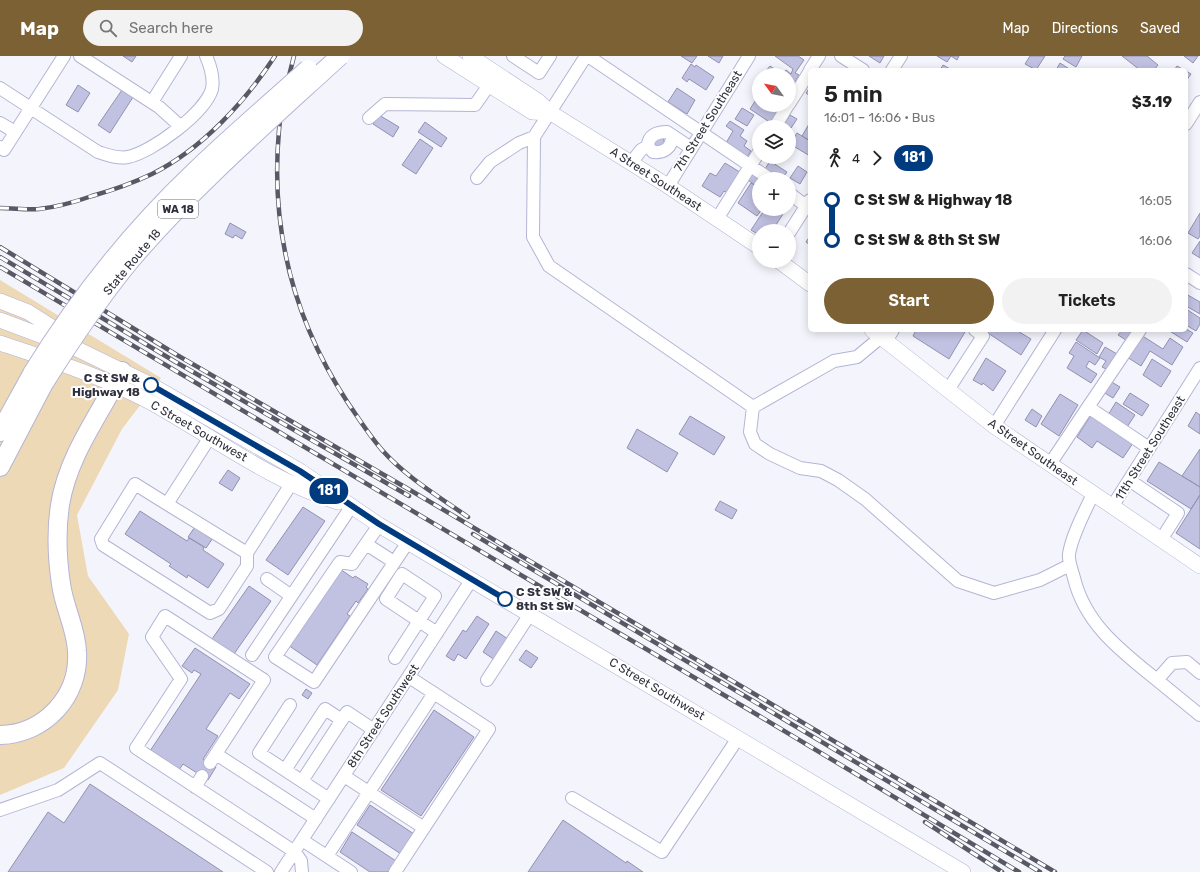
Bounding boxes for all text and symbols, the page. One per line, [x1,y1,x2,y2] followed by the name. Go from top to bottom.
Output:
[83,10,363,46] search box
[20,17,59,40] text: Map
[97,17,119,39] icon: search
[129,19,213,37] text: Search here
[1003,20,1030,37] text: Map
[1052,20,1118,37] text: Directions
[1140,20,1180,37] text: Saved
[671,68,745,174] street label: 7th Street Southeast
[752,68,796,112] north arrow
[752,68,796,268] map controls
[824,81,883,108] text: 5 min
[1132,93,1172,111] text: $3.19
[824,110,935,125] text: 16:01 – 16:06 · Bus
[752,120,796,164] button: layers
[608,144,705,214] street label: A Street Southeast
[824,147,846,169] icon: walk
[866,147,888,169] icon: forward
[902,149,925,166] text: 181
[852,151,860,166] text: 4
[752,172,796,216] button: +
[854,191,1012,209] text: C St SW & Highway 18
[1139,193,1172,208] text: 16:05
[158,200,198,218] road number: WA 18
[752,224,796,268] button: −
[100,226,164,298] street label: State Route 18
[854,231,1000,249] text: C St SW & 8th St SW
[1139,233,1172,248] text: 16:06
[824,278,994,324] button: Start
[1002,278,1172,324] button: Tickets
[72,371,140,399] place label: C St SW & Highway 18
[143,377,159,393] marker: C St SW & Highway 18
[1112,393,1188,503] street label: 11th Street Southeast
[148,398,250,464] street label: C Street Southwest
[986,416,1081,488] street label: A Street Southeast
[306,478,352,504] line badge: 181
[317,482,341,499] text: 181
[516,585,574,613] place label: C St SW & 8th St SW
[497,591,513,607] marker: C St SW & 8th St SW
[607,655,708,723] street label: C Street Southwest
[344,661,422,770] street label: 8th Street Southwest

